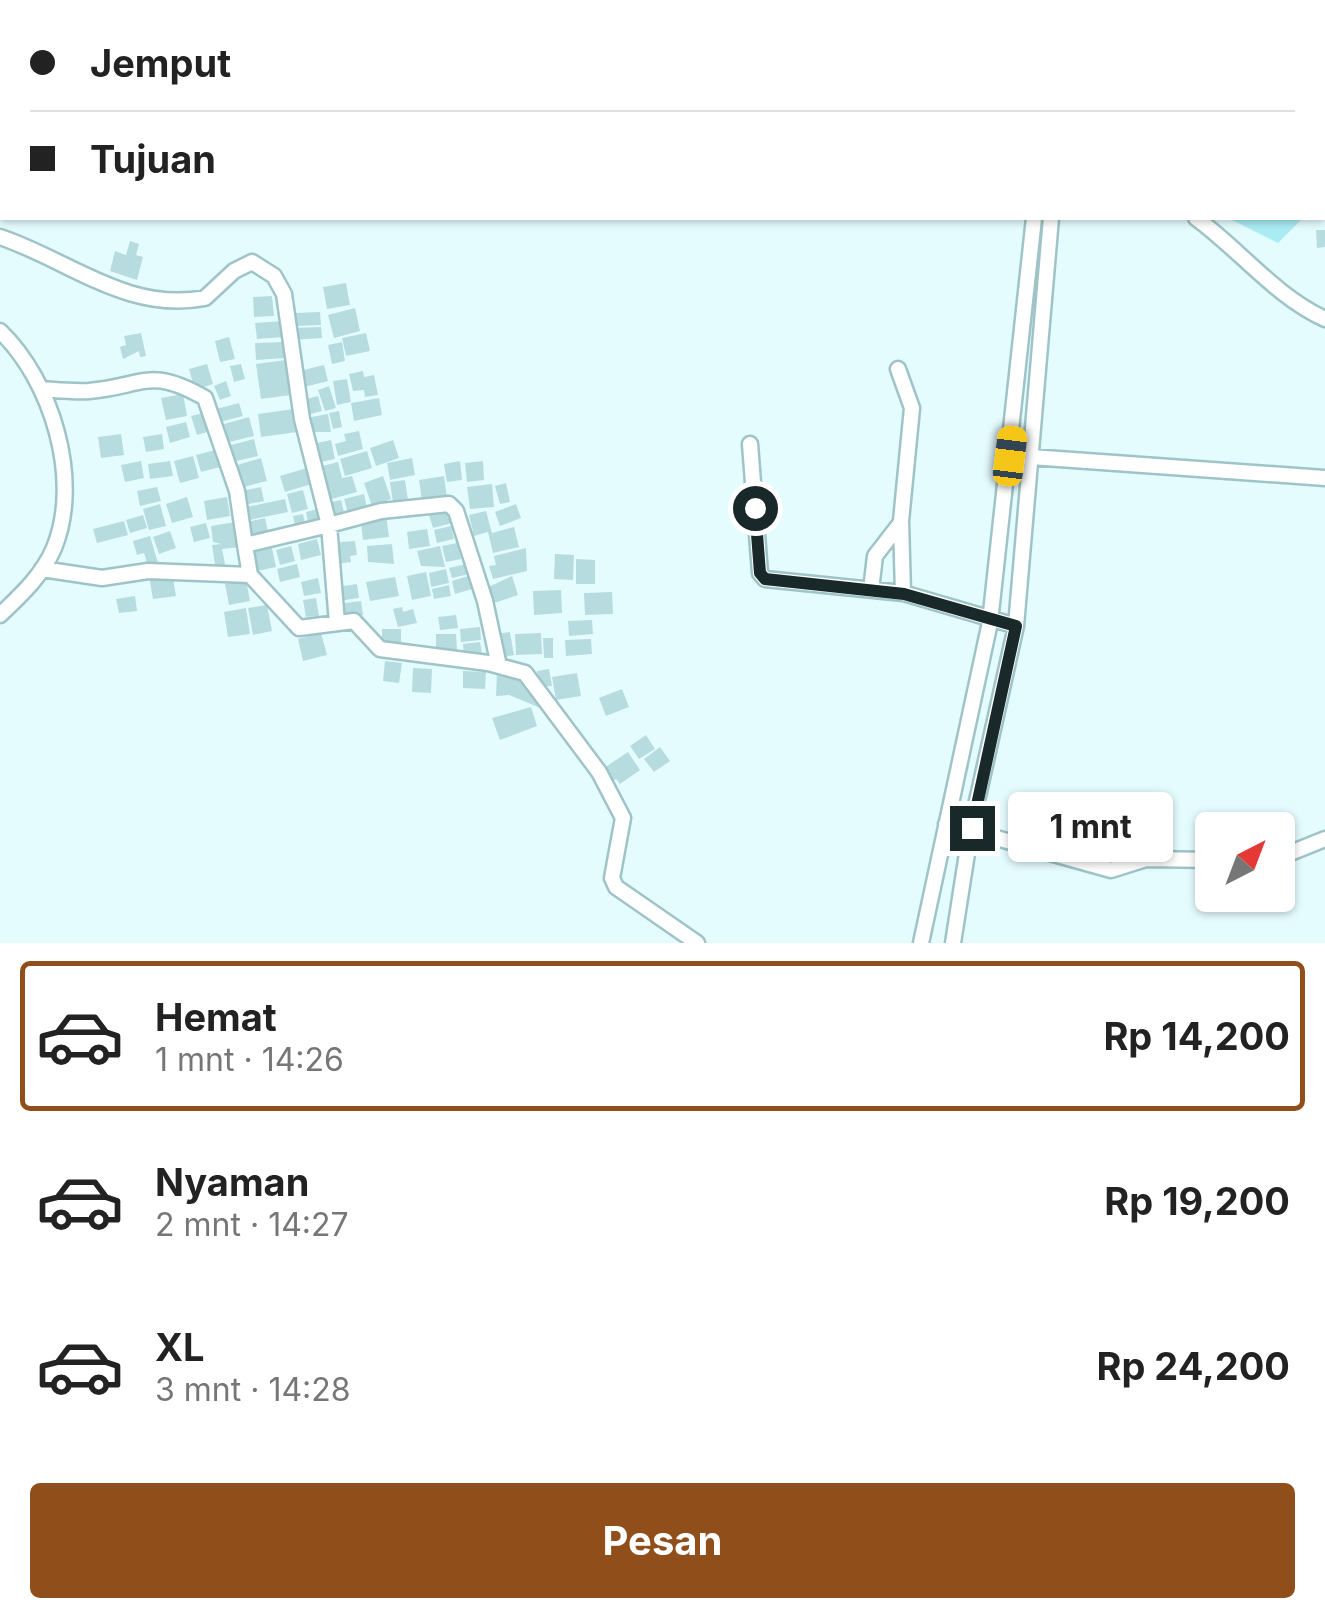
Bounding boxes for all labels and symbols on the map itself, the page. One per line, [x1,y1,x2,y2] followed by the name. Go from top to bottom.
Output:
[991,424,1029,488] car
[733,486,778,531] route start
[1007,793,1172,863] callout: 1 mnt
[950,806,995,851] route end
[1195,812,1295,912] north arrow

